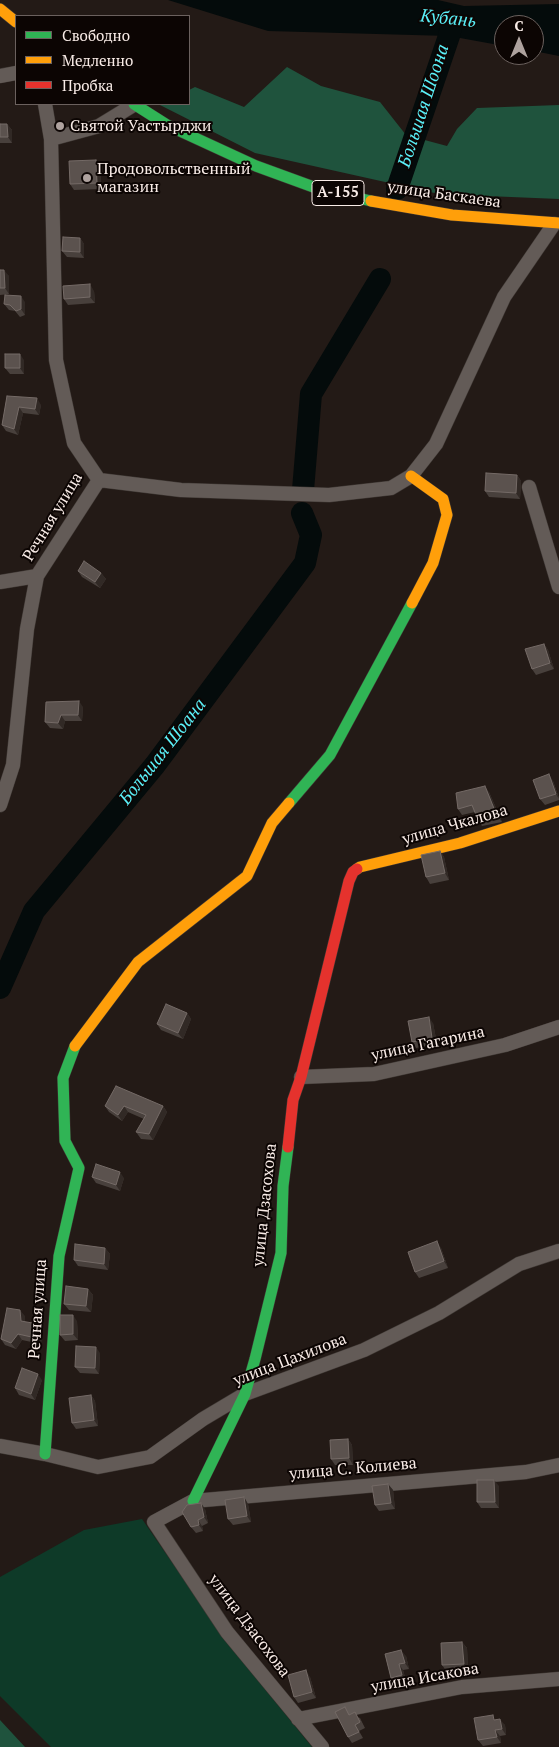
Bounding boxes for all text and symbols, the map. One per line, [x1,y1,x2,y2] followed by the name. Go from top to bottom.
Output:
[419,5,477,33] water label: Кубань
[15,15,190,105] legend
[494,15,544,65] north arrow
[514,16,524,35] text: С
[62,25,130,45] text: Свободно
[394,42,454,170] water label: Большая Шоона
[62,50,133,70] text: Медленно
[62,75,113,95] text: Пробка
[70,116,212,136] place label: Святой Уастырджи
[54,120,66,132] marker: Святой Уастырджи
[97,159,251,197] place label: Продовольственный магазин
[81,172,93,184] marker: Продовольственный магазин
[386,178,502,212] street label: улица Баскаева
[312,180,364,206] road number: А-155
[19,469,87,565] street label: Речная улица
[115,695,211,809] water label: Большая Шоана
[400,801,510,849] street label: улица Чкалова
[370,1023,486,1065] street label: улица Гагарина
[249,1142,281,1268] street label: улица Дзасохова
[25,1258,51,1360] street label: Речная улица
[231,1330,349,1390] street label: улица Цахилова
[288,1454,418,1484] street label: улица С. Колиева
[204,1571,294,1681] street label: улица Дзасохова
[370,1659,480,1697] street label: улица Исакова

